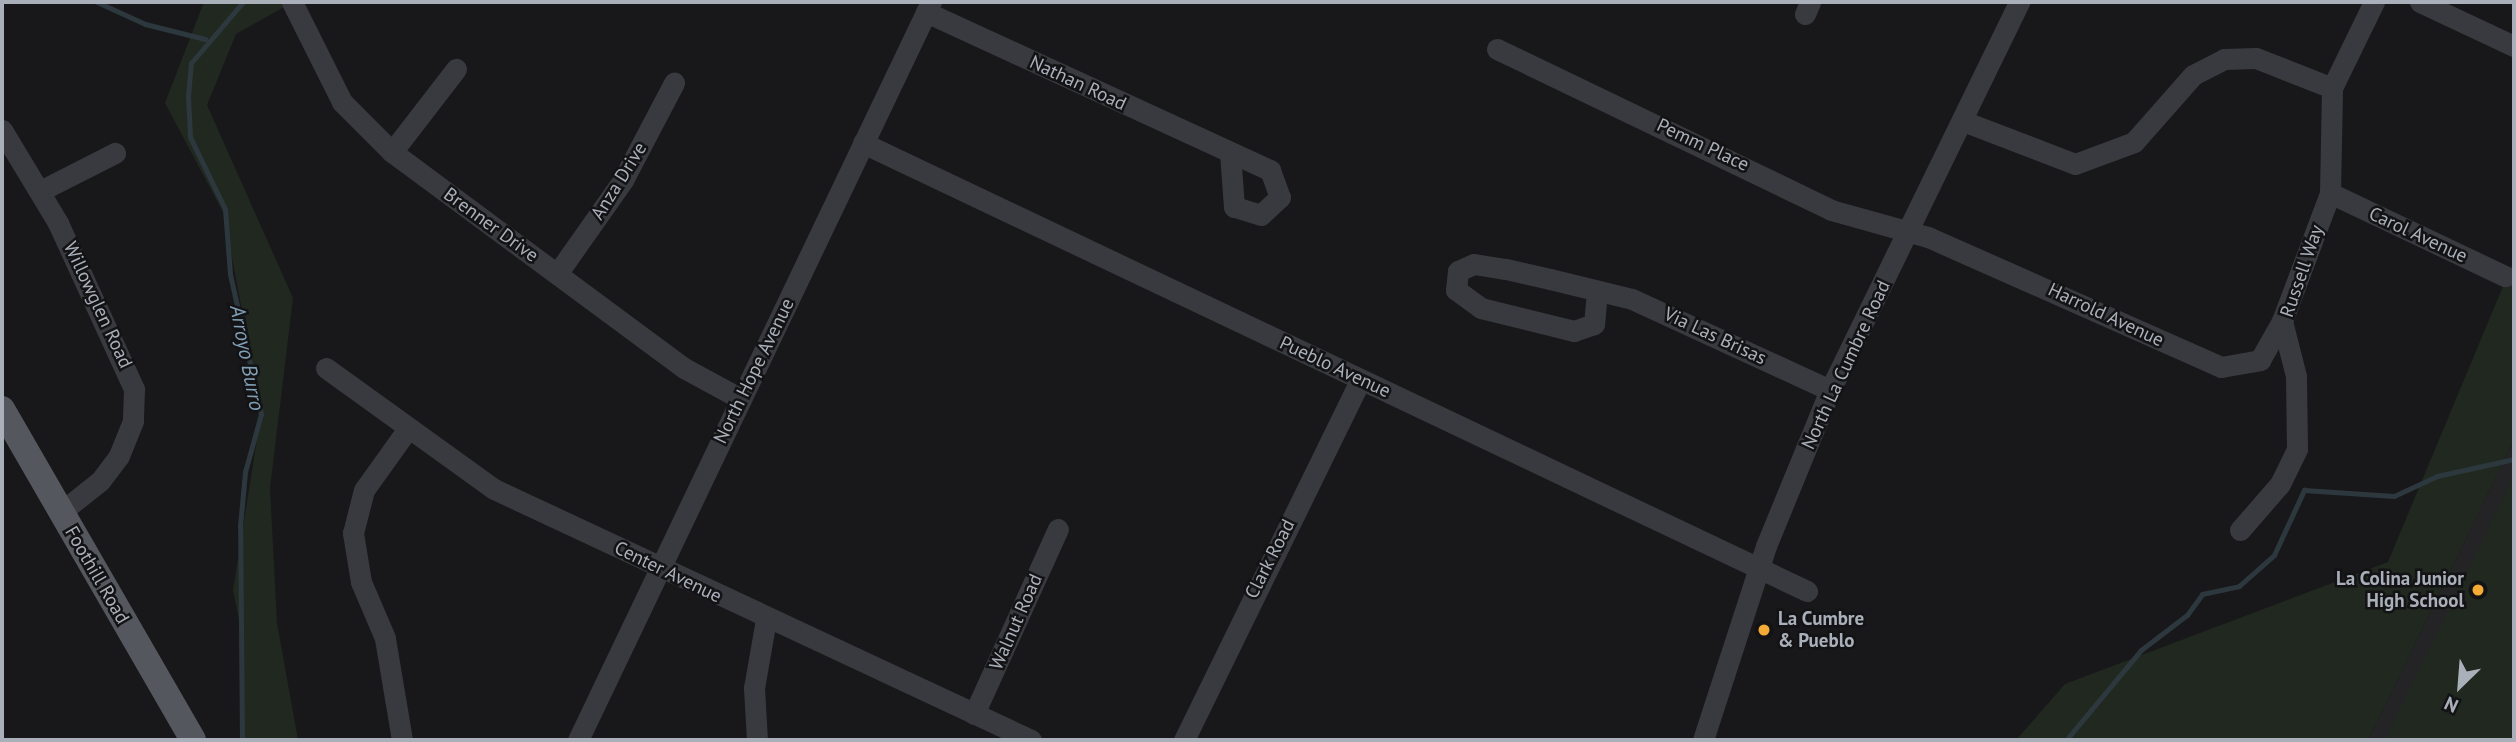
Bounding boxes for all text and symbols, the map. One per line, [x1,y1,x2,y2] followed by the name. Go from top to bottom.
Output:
[1026,51,1130,115] street label: Nathan Road
[1653,114,1753,176] street label: Pemm Place
[586,138,652,224] street label: Anza Drive
[439,183,543,267] street label: Brenner Drive
[2365,202,2471,268] street label: Carol Avenue
[2276,222,2328,320] street label: Russell Way
[59,238,137,372] street label: Willowglen Road
[1797,277,1895,453] street label: North La Cumbre Road
[2044,278,2168,352] street label: Harrold Avenue
[709,294,799,448] street label: North Hope Avenue
[1660,302,1770,370] street label: Via Las Brisas
[224,303,270,413] water label: Arroyo Burro
[1276,331,1394,403] street label: Pueblo Avenue
[1240,515,1300,603] street label: Clark Road
[60,522,134,628] street label: Foothill Road
[610,536,726,608] street label: Center Avenue
[2336,568,2464,612] place label: La Colina Junior High School
[985,571,1047,673] street label: Walnut Road
[2470,582,2486,598] marker: La Colina Junior High School
[1778,608,1864,652] place label: La Cumbre & Pueblo
[1756,622,1772,638] marker: La Cumbre & Pueblo
[2425,651,2495,721] north arrow
[2440,692,2462,719] text: N

